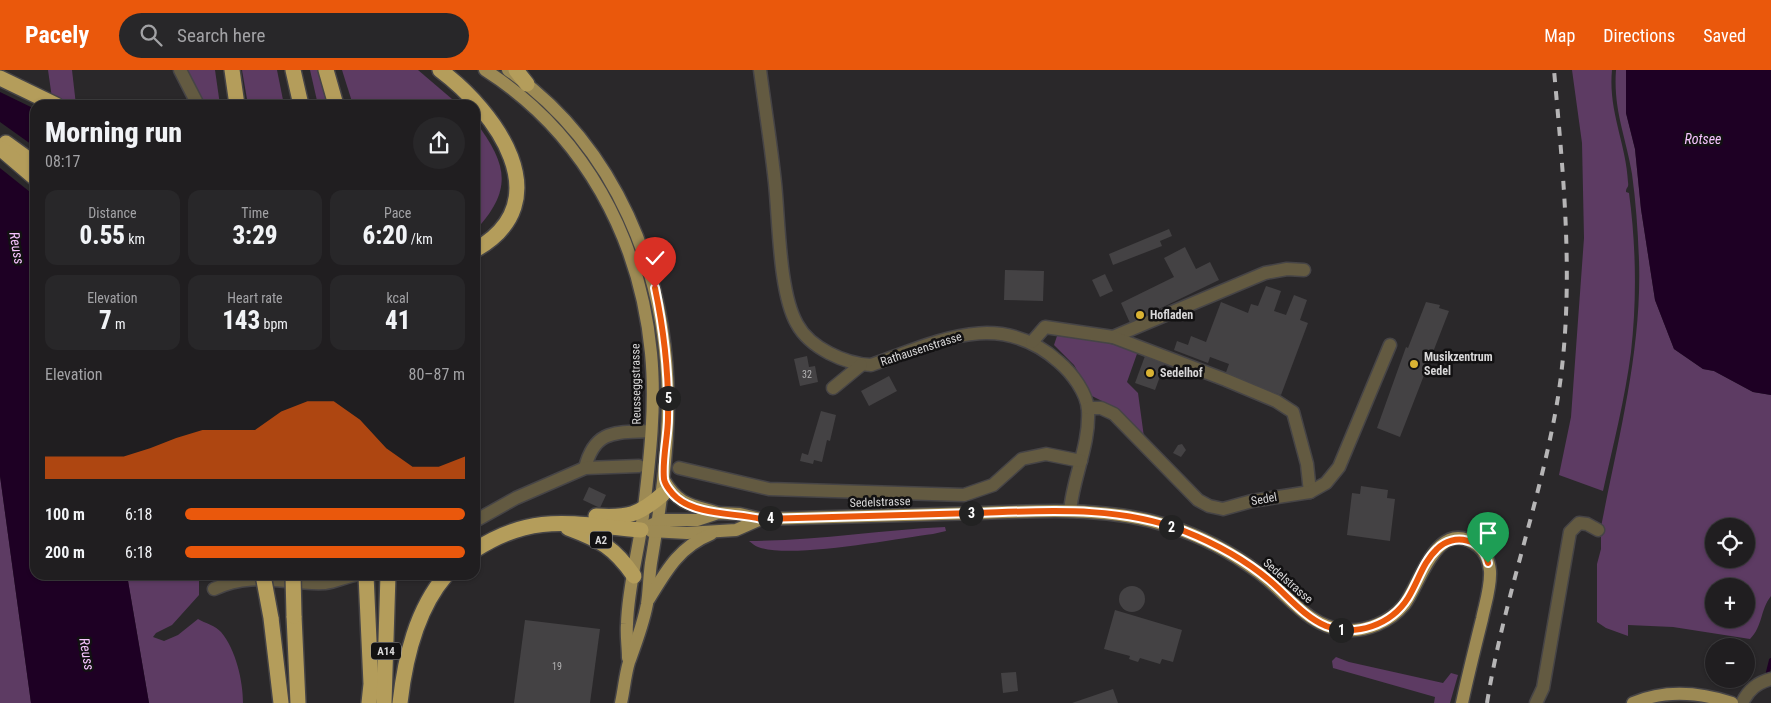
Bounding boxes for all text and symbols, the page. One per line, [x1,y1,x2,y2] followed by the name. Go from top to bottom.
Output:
[119,13,469,58] search box
[25,21,89,49] text: Pacely
[137,21,165,49] icon: search
[177,24,265,47] text: Search here
[1544,25,1575,46] text: Map
[1603,25,1675,46] text: Directions
[1703,25,1746,46] text: Saved
[45,116,182,149] text: Morning run
[413,117,465,169] button: share
[1685,131,1721,147] water label: Rotsee
[45,152,80,171] text: 08:17
[88,205,136,221] text: Distance
[241,205,269,221] text: Time
[384,205,411,221] text: Pace
[80,221,125,250] text: 0.55
[232,221,278,250] text: 3:29
[362,221,408,250] text: 6:20
[6,231,28,265] water label: Reuss
[125,231,145,247] text: km
[408,231,433,247] text: /km
[634,237,676,288] pin
[641,244,669,272] icon: check
[87,290,138,306] text: Elevation
[227,290,283,306] text: Heart rate
[386,290,409,306] text: kcal
[99,306,112,335] text: 7
[222,306,260,335] text: 143
[385,306,410,335] text: 41
[1150,308,1193,322] place label: Hofladen
[1134,309,1146,321] marker: Hofladen
[112,316,126,332] text: m
[260,316,288,332] text: bpm
[879,329,964,369] street label: Rathausenstrasse
[628,343,644,425] street label: Reusseggstrasse
[1424,350,1493,378] place label: Musikzentrum Sedel
[1408,358,1420,370] marker: Musikzentrum Sedel
[45,365,103,384] text: Elevation
[409,365,465,384] text: 80–87 m
[1160,366,1203,380] place label: Sedelhof
[1144,367,1156,379] marker: Sedelhof
[802,369,812,380] house number: 32
[656,386,680,410] pin: 5
[665,390,672,406] text: 5
[1250,490,1278,508] street label: Sedel
[849,494,911,510] street label: Sedelstrasse
[958,500,984,526] pin: 3
[45,505,85,524] text: 100 m
[125,505,152,524] text: 6:18
[968,505,975,521] text: 3
[758,506,782,530] pin: 4
[767,510,774,526] text: 4
[1467,512,1509,563] pin
[1158,514,1184,540] pin: 2
[1705,518,1755,688] map controls
[1705,518,1755,568] button: locate
[1168,519,1175,535] text: 2
[1474,519,1502,547] icon: arrive
[590,532,612,548] road number: A2
[45,543,85,562] text: 200 m
[125,543,152,562] text: 6:18
[1260,556,1316,607] street label: Sedelstrasse
[1705,578,1755,628] button: +
[1328,618,1354,642] pin: 1
[1338,622,1345,638] text: 1
[76,637,98,671] water label: Reuss
[1705,638,1755,688] button: −
[371,642,401,660] road number: A14
[552,661,562,672] house number: 19

